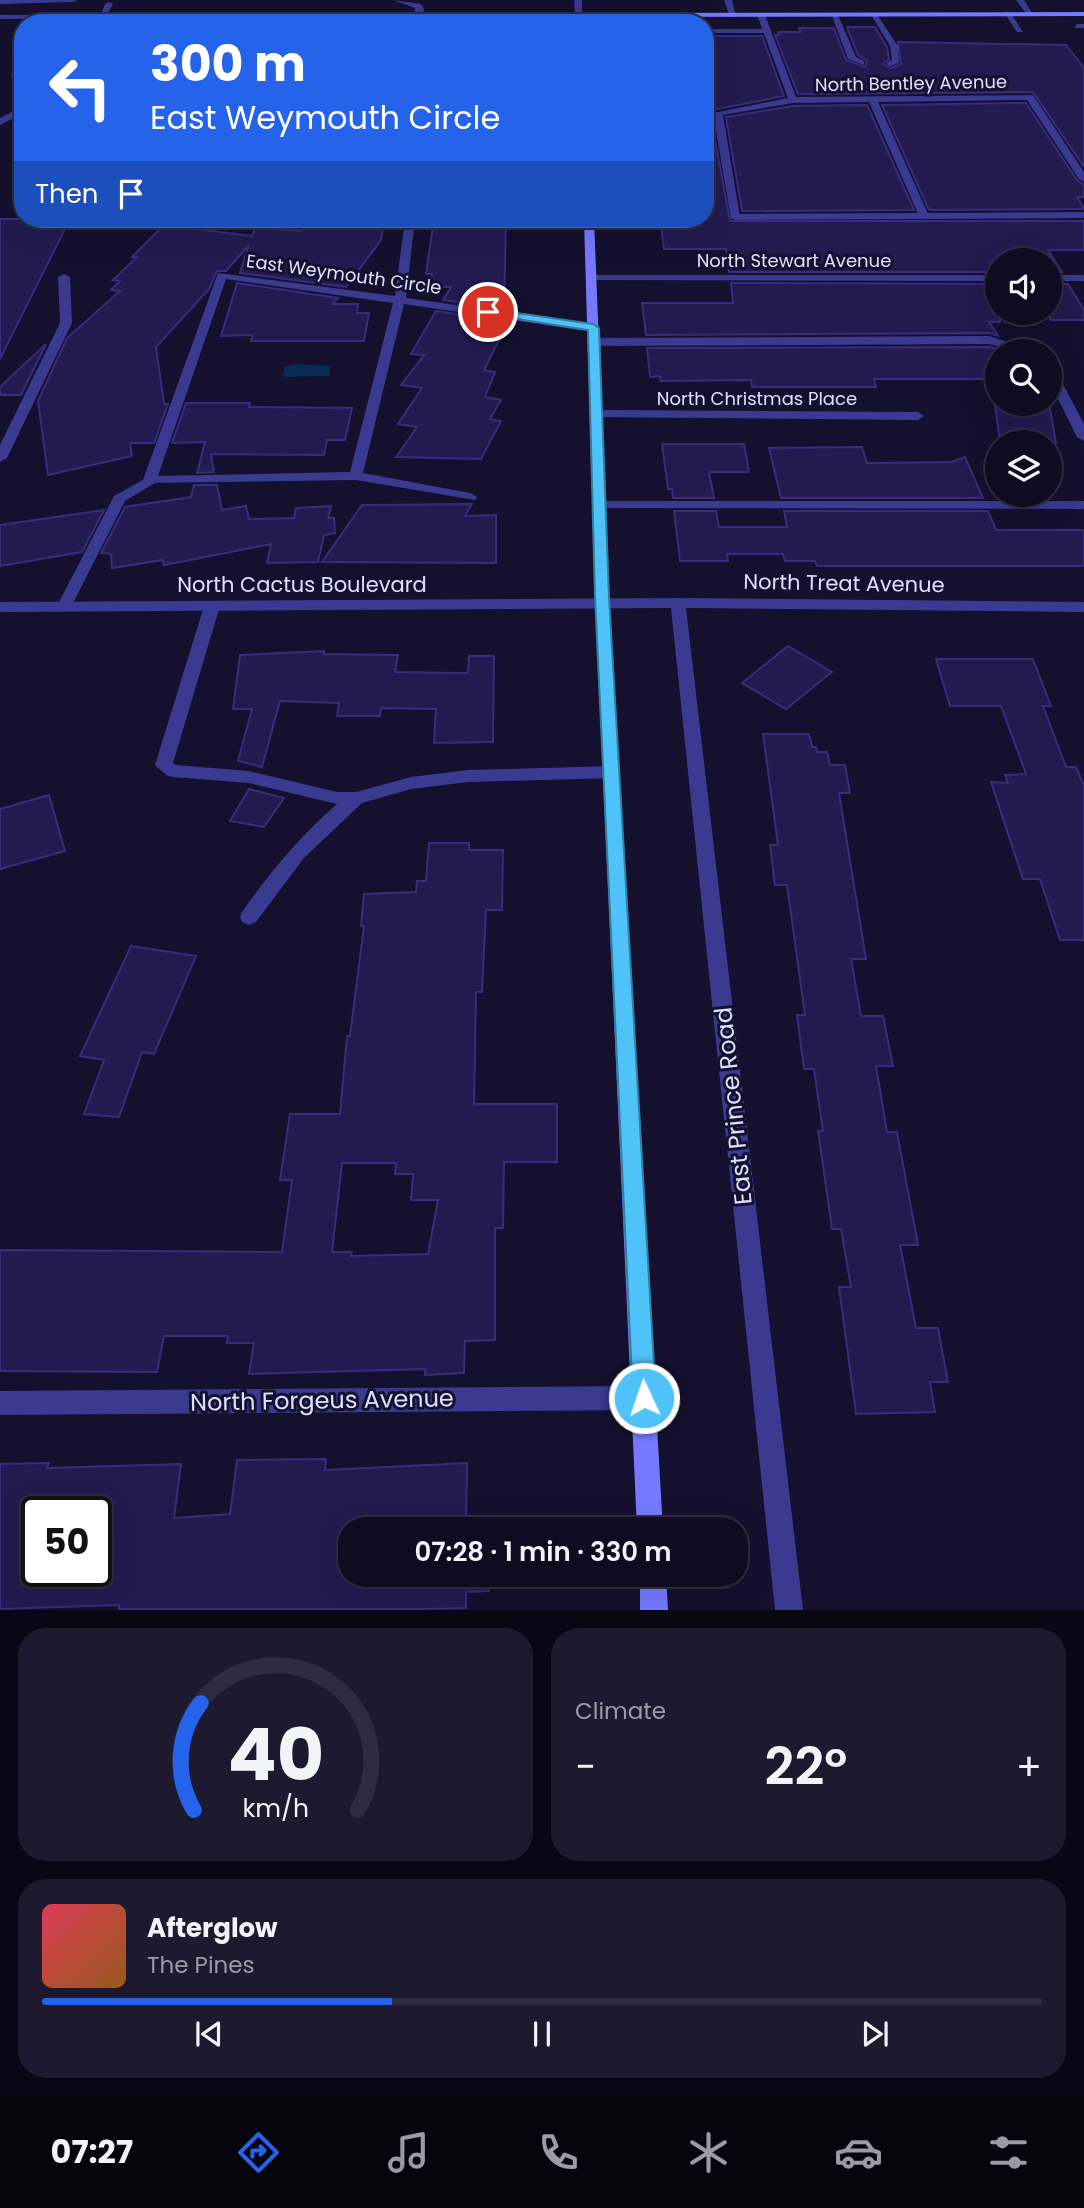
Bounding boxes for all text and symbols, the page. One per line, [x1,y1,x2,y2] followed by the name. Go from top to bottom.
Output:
[150,30,306,98] text: 300 m
[35,42,126,133] icon: left
[815,69,1007,97] street label: North Bentley Avenue
[150,95,500,140] text: East Weymouth Circle
[112,175,150,213] icon: arrive
[35,176,98,212] text: Then
[245,248,443,300] street label: East Weymouth Circle
[697,248,891,273] street label: North Stewart Avenue
[985,248,1062,507] map controls
[985,248,1062,325] button: sound
[458,282,518,342] pin
[469,293,507,331] icon: arrive
[985,339,1062,416] button: search
[657,386,857,411] street label: North Christmas Place
[985,430,1062,507] button: layers
[743,567,945,599] street label: North Treat Avenue
[177,570,427,599] street label: North Cactus Boulevard
[706,1006,760,1206] street label: East Prince Road
[607,1361,681,1435] position arrow
[190,1381,454,1419] street label: North Forgeus Avenue
[21,1496,112,1587] speed limit sign: 50
[415,1534,671,1570] text: 07:28 · 1 min · 330 m
[575,1695,666,1727] text: Climate
[227,1705,324,1806] text: 40
[765,1730,847,1803] text: 22°
[575,1740,596,1793] text: −
[1016,1740,1042,1793] text: +
[242,1791,309,1826] text: km/h
[147,1910,278,1946] text: Afterglow
[147,1949,255,1981] text: The Pines
[190,2015,228,2053] icon: previous
[523,2015,561,2053] icon: pause
[856,2015,894,2053] icon: next
[234,2128,283,2177] icon: directions
[384,2128,433,2177] icon: music
[534,2128,583,2177] icon: phone
[684,2128,733,2177] icon: climate
[834,2128,883,2177] icon: car
[984,2128,1033,2177] icon: filters
[51,2129,133,2174] text: 07:27

